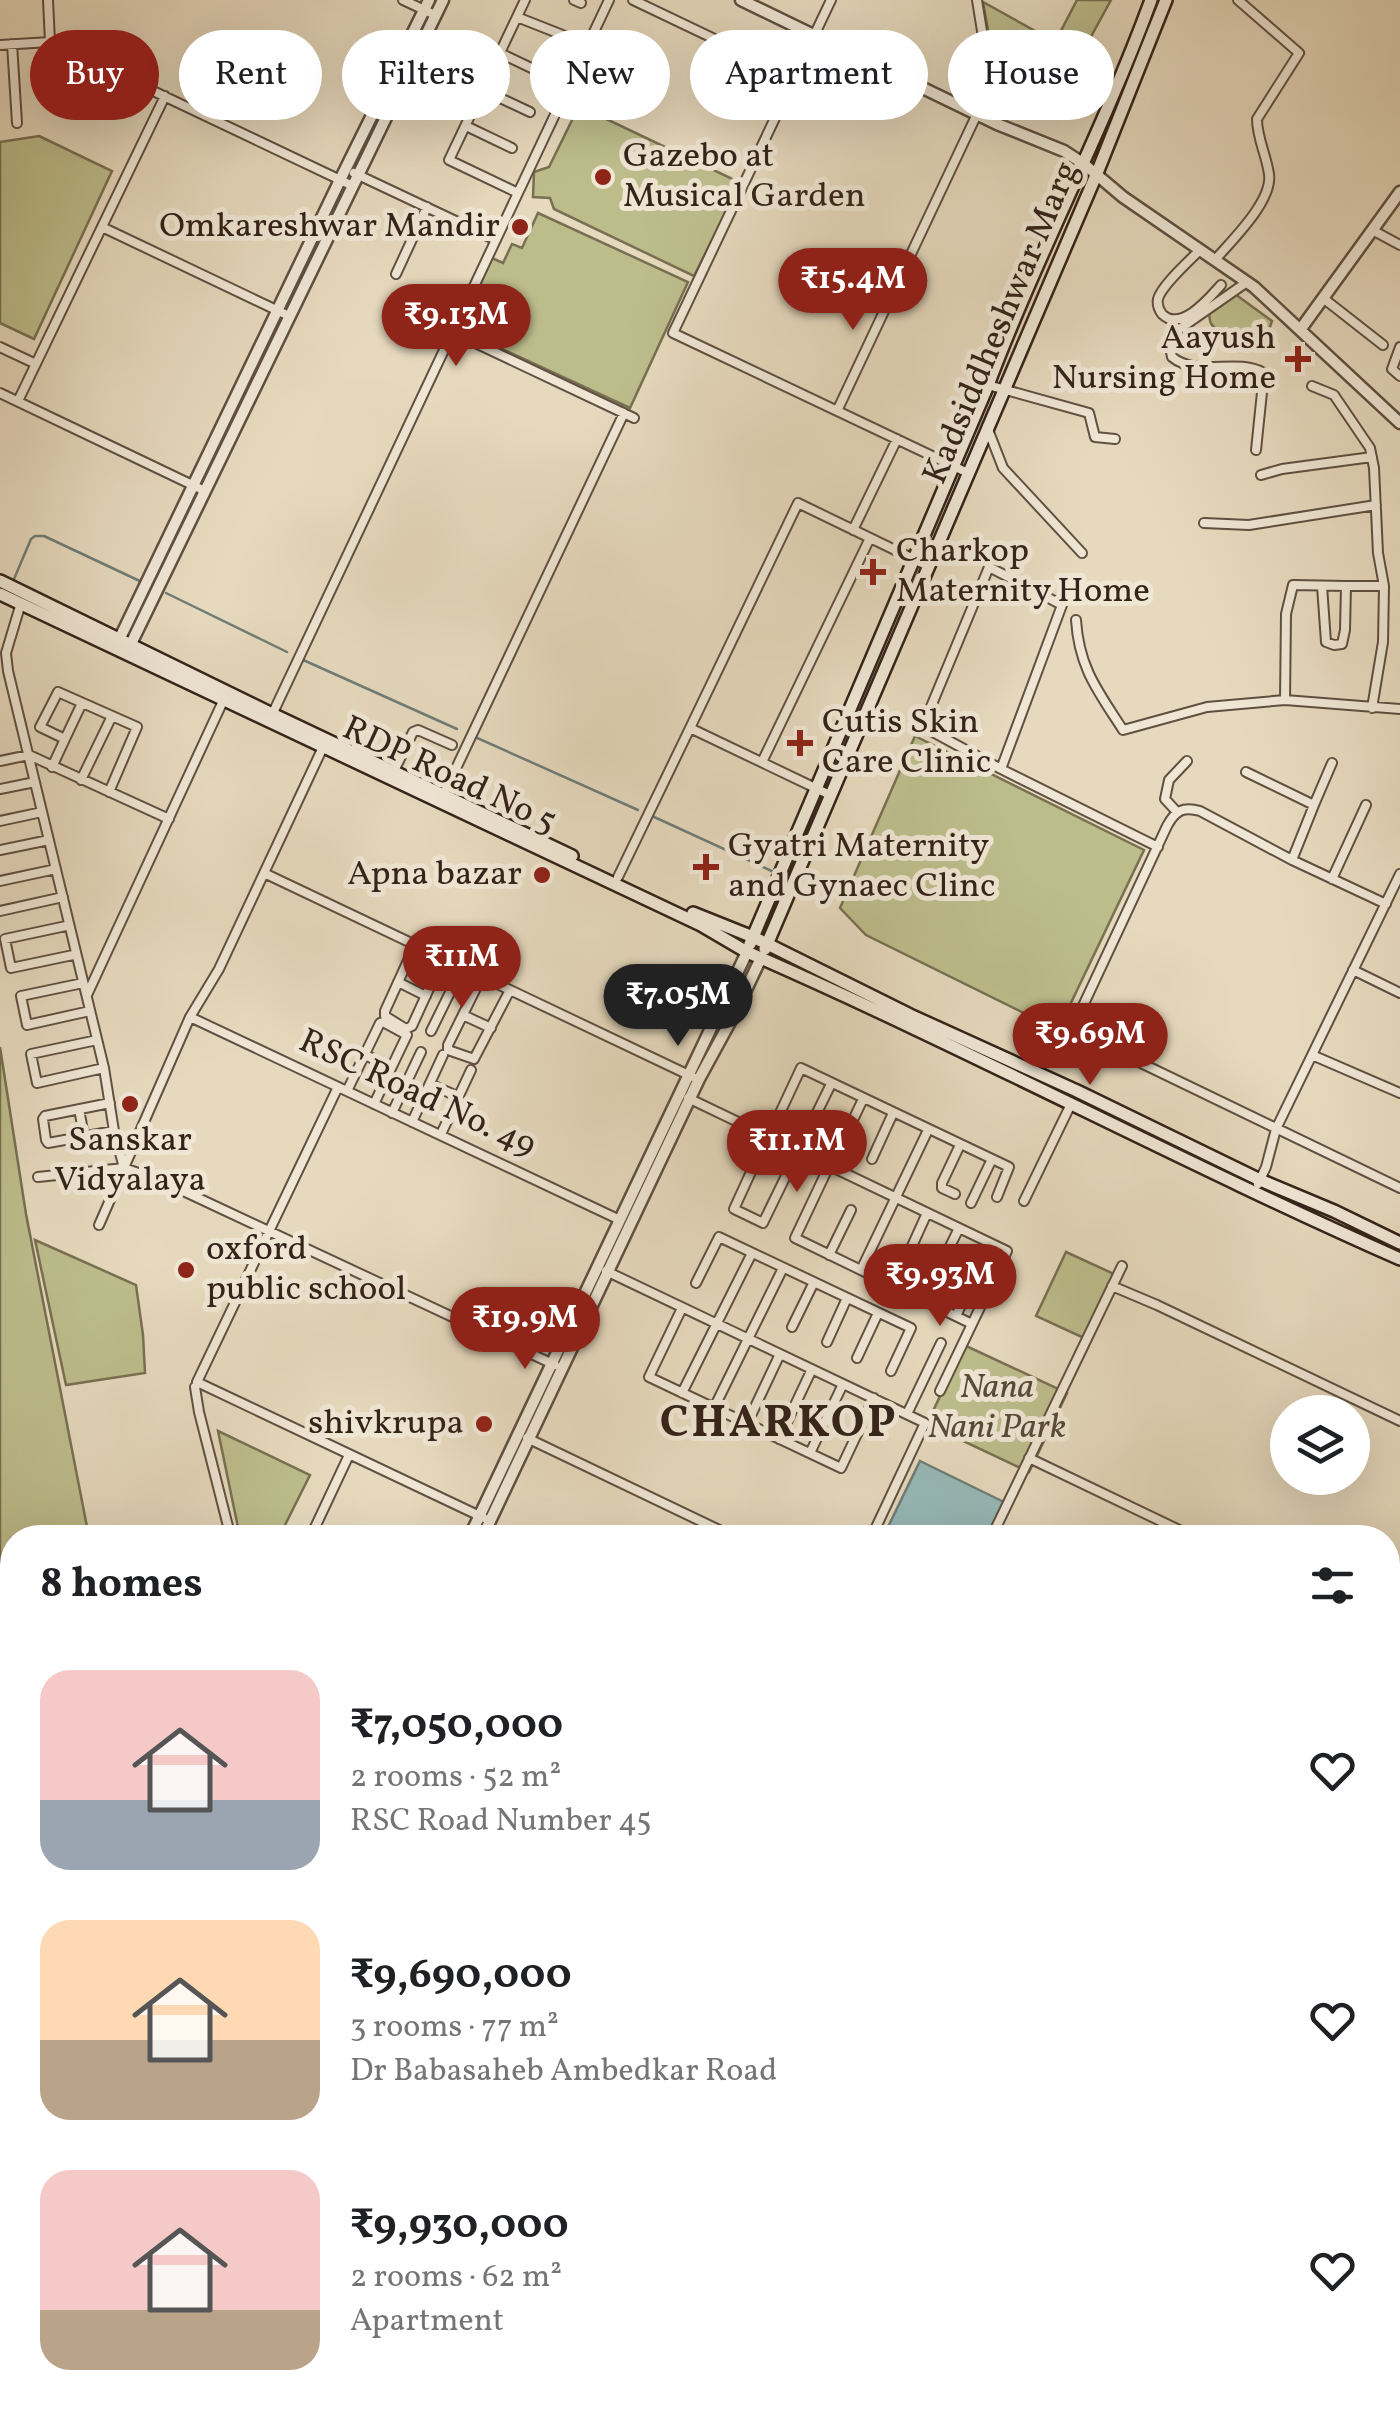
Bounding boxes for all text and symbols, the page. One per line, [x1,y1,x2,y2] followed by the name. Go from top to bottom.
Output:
[30,30,159,120] chip: Buy
[179,30,322,120] chip: Rent
[342,30,510,120] chip: Filters
[530,30,670,120] chip: New
[690,30,928,120] chip: Apartment
[948,30,1114,120] chip: House
[623,133,866,221] place label: Gazebo at Musical Garden
[912,154,1092,492] street label: Kadsiddheshwar Marg
[592,166,614,188] marker: Gazebo at Musical Garden
[159,203,500,251] place label: Omkareshwar Mandir
[509,216,531,238] marker: Omkareshwar Mandir
[772,248,934,333] pin: ₹15.4M
[800,258,906,302] text: ₹15.4M
[375,284,537,369] pin: ₹9.13M
[404,294,508,338] text: ₹9.13M
[1052,315,1276,403] place label: Aayush Nursing Home
[1285,346,1311,372] marker: Aayush Nursing Home
[896,528,1150,616] place label: Charkop Maternity Home
[860,559,886,585] marker: Charkop Maternity Home
[822,699,991,787] place label: Cutis Skin Care Clinic
[334,705,564,847] street label: RDP Road No 5
[787,730,813,756] marker: Cutis Skin Care Clinic
[728,823,996,911] place label: Gyatri Maternity and Gynaec Clinc
[347,851,522,899] place label: Apna bazar
[693,854,719,880] marker: Gyatri Maternity and Gynaec Clinc
[531,864,553,886] marker: Apna bazar
[403,926,521,1011] pin: ₹11M
[425,936,499,980] text: ₹11M
[597,964,759,1049] pin: ₹7.05M
[626,974,730,1018] text: ₹7.05M
[1009,1003,1171,1088] pin: ₹9.69M
[1035,1013,1145,1057] text: ₹9.69M
[291,1018,543,1170] street label: RSC Road No. 49
[119,1093,141,1115] marker: Sanskar Vidyalaya
[716,1110,878,1195] pin: ₹11.1M
[54,1117,206,1205] place label: Sanskar Vidyalaya
[749,1120,845,1164] text: ₹11.1M
[206,1226,406,1314] place label: oxford public school
[859,1244,1021,1329] pin: ₹9.93M
[885,1254,995,1298] text: ₹9.93M
[175,1259,197,1281] marker: oxford public school
[444,1287,606,1372] pin: ₹19.9M
[472,1297,578,1341] text: ₹19.9M
[928,1364,1066,1452] park label: Nana Nani Park
[660,1393,898,1456] district label: CHARKOP
[1270,1395,1370,1495] map controls
[1270,1395,1370,1495] button: layers
[308,1400,464,1448] place label: shivkrupa
[473,1413,495,1435] marker: shivkrupa
[40,1556,203,1615] text: 8 homes
[1305,1558,1360,1613] icon: filters
[350,1697,563,1756] text: ₹7,050,000
[120,1710,240,1830] icon: home
[1305,1743,1360,1798] icon: heart
[350,1756,561,1800] text: 2 rooms · 52 m²
[350,1800,652,1844] text: RSC Road Number 45
[350,1947,572,2006] text: ₹9,690,000
[120,1960,240,2080] icon: home
[1305,1993,1360,2048] icon: heart
[350,2006,559,2050] text: 3 rooms · 77 m²
[350,2050,777,2094] text: Dr Babasaheb Ambedkar Road
[350,2197,569,2256] text: ₹9,930,000
[120,2210,240,2330] icon: home
[1305,2243,1360,2298] icon: heart
[350,2256,562,2300] text: 2 rooms · 62 m²
[350,2300,504,2344] text: Apartment

